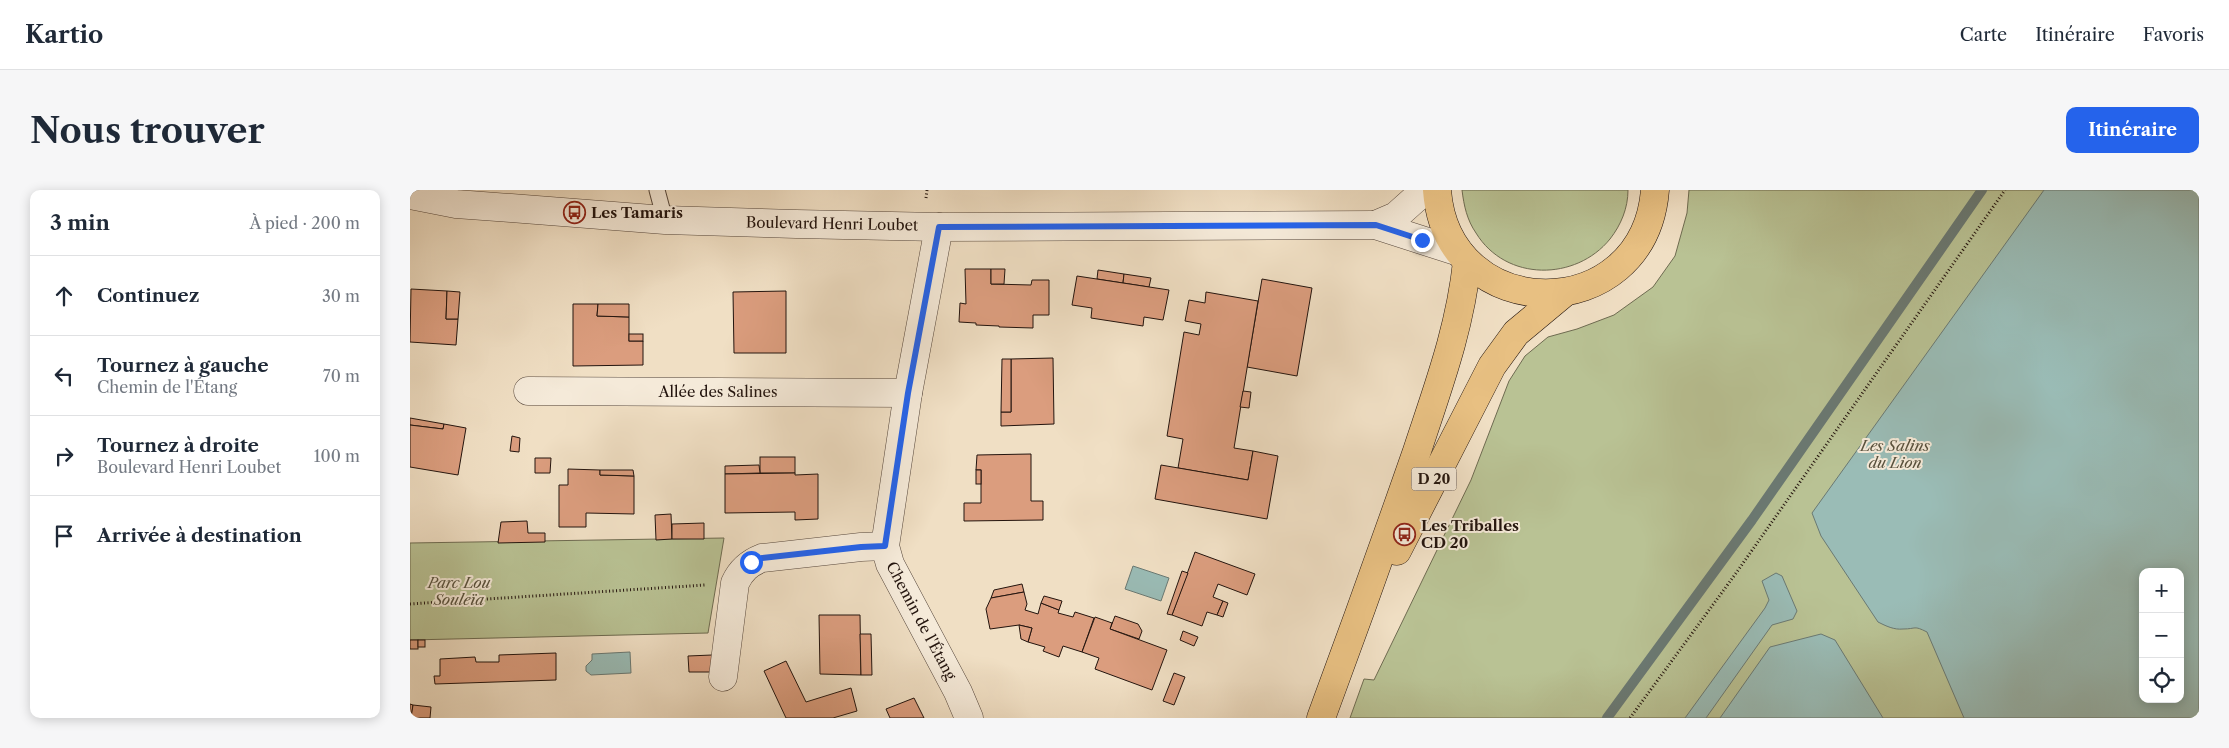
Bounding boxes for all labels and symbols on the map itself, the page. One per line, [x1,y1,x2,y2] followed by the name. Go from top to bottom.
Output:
[563,201,587,225] bus stop icon: Les Tamaris
[591,203,683,222] place label: Les Tamaris
[746,212,919,235] street label: Boulevard Henri Loubet
[1411,229,1434,252] route end
[657,382,778,401] street label: Allée des Salines
[1859,436,1930,472] park label: Les Salins du Lion
[1412,468,1456,490] road number: D 20
[1421,516,1519,552] place label: Les Triballes CD 20
[1393,523,1417,547] bus stop icon: Les Triballes CD 20
[740,551,763,574] route start
[882,558,961,683] street label: Chemin de l'Étang
[427,573,490,609] park label: Parc Lou Souleïa

